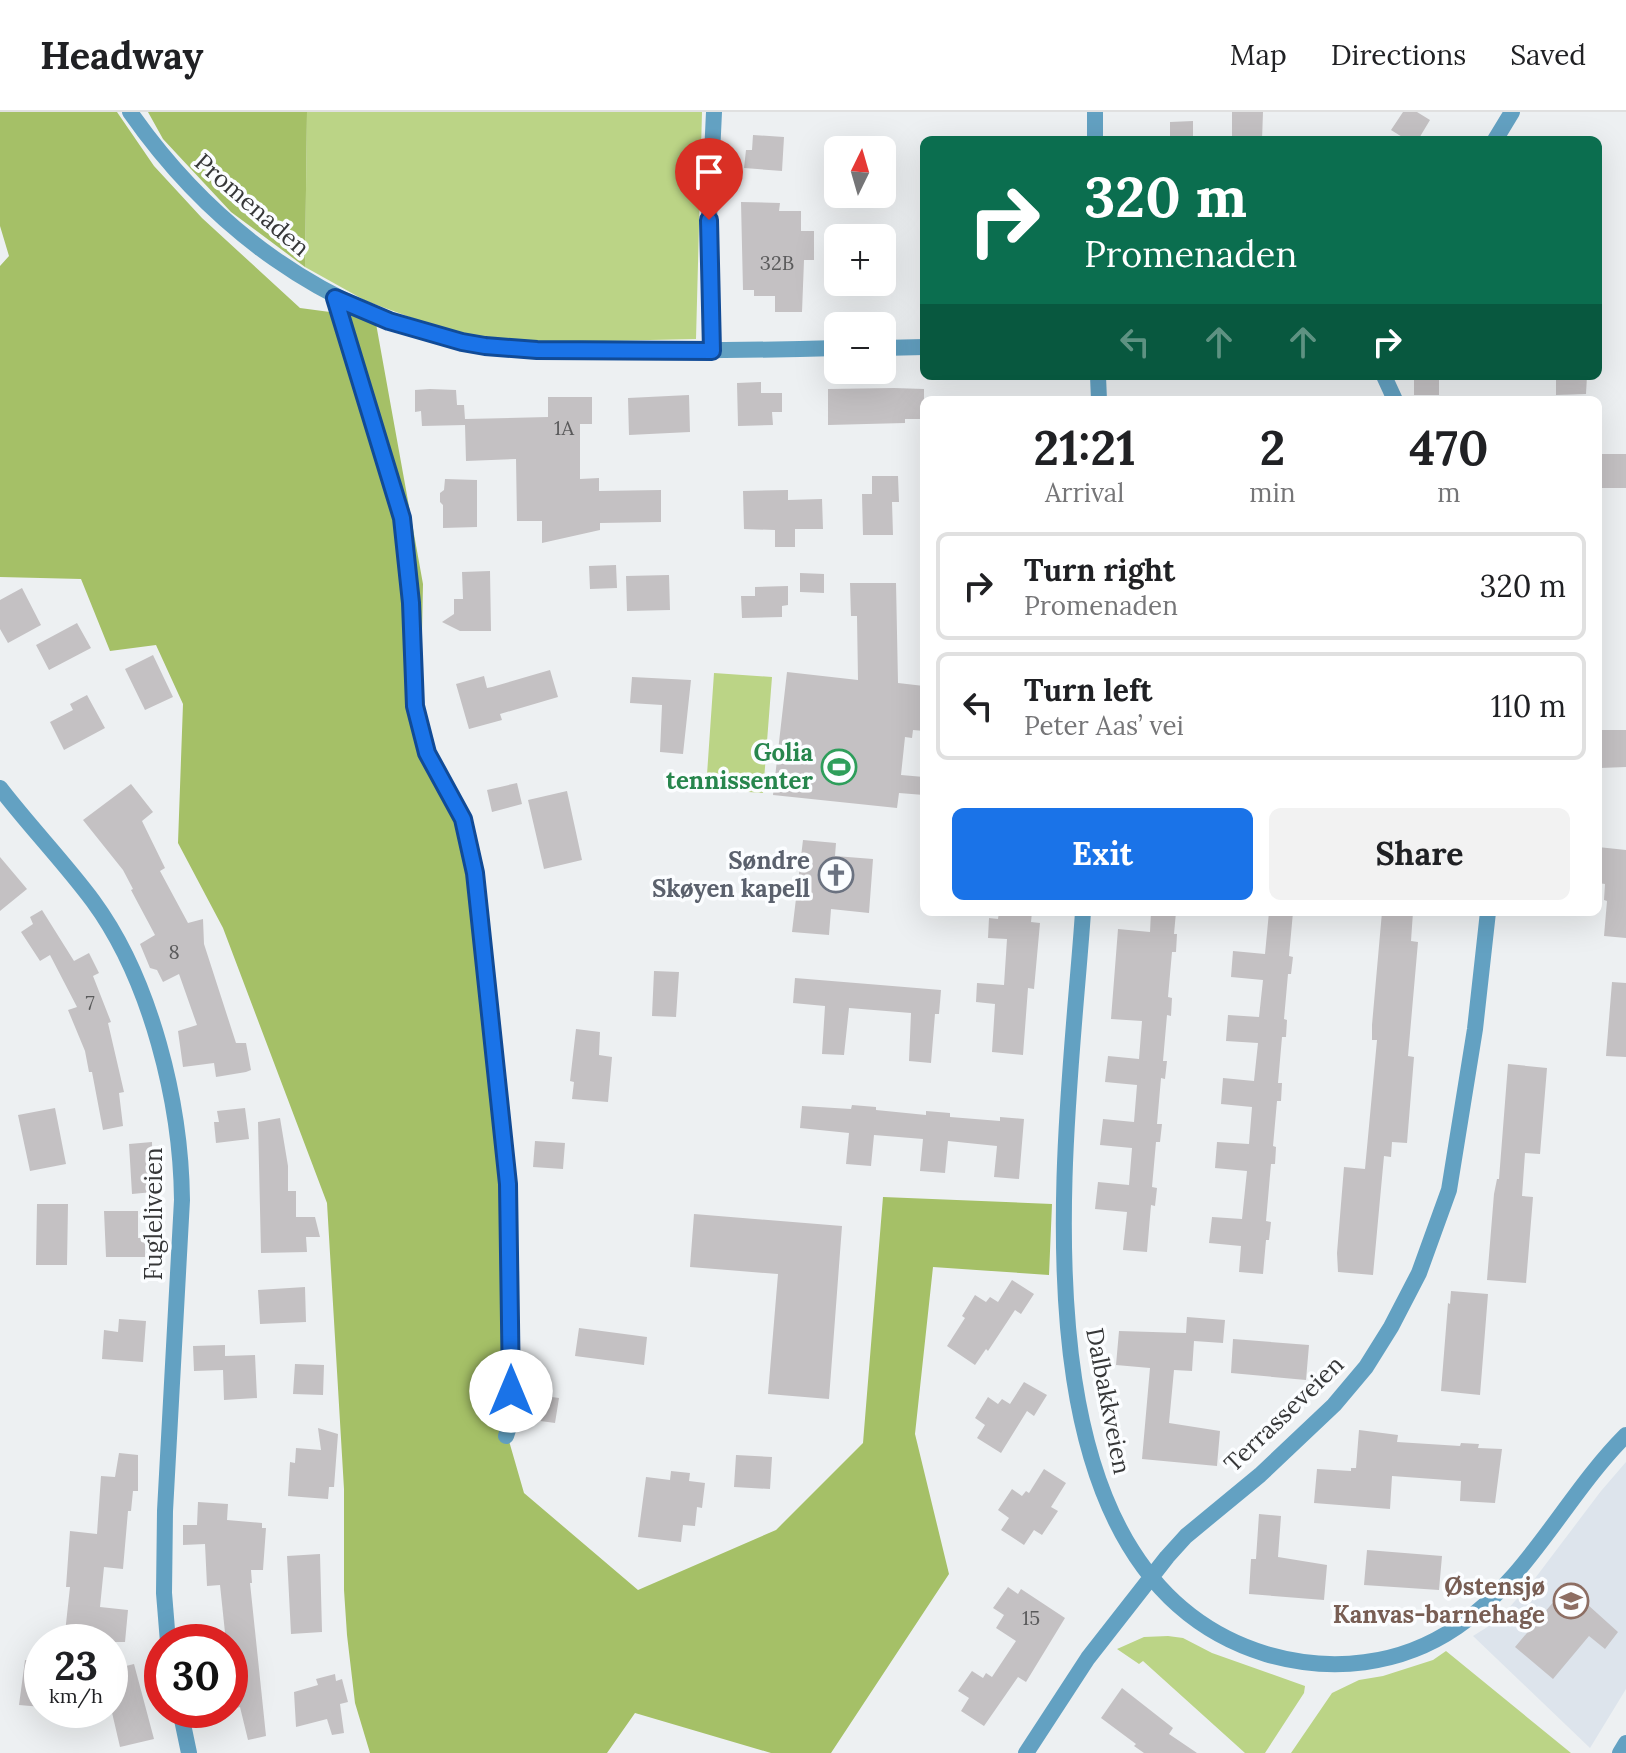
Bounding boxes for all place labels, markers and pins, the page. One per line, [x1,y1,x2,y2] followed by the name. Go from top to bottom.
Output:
[675,138,743,220] pin
[666,737,813,796] place label: Golia tennissenter
[820,748,858,786] sports icon: Golia tennissenter
[652,845,810,904] place label: Søndre Skøyen kapell
[817,856,855,894] church icon: Søndre Skøyen kapell
[1333,1571,1545,1630] place label: Østensjø Kanvas-barnehage
[1552,1582,1590,1620] school or university icon: Østensjø Kanvas-barnehage

